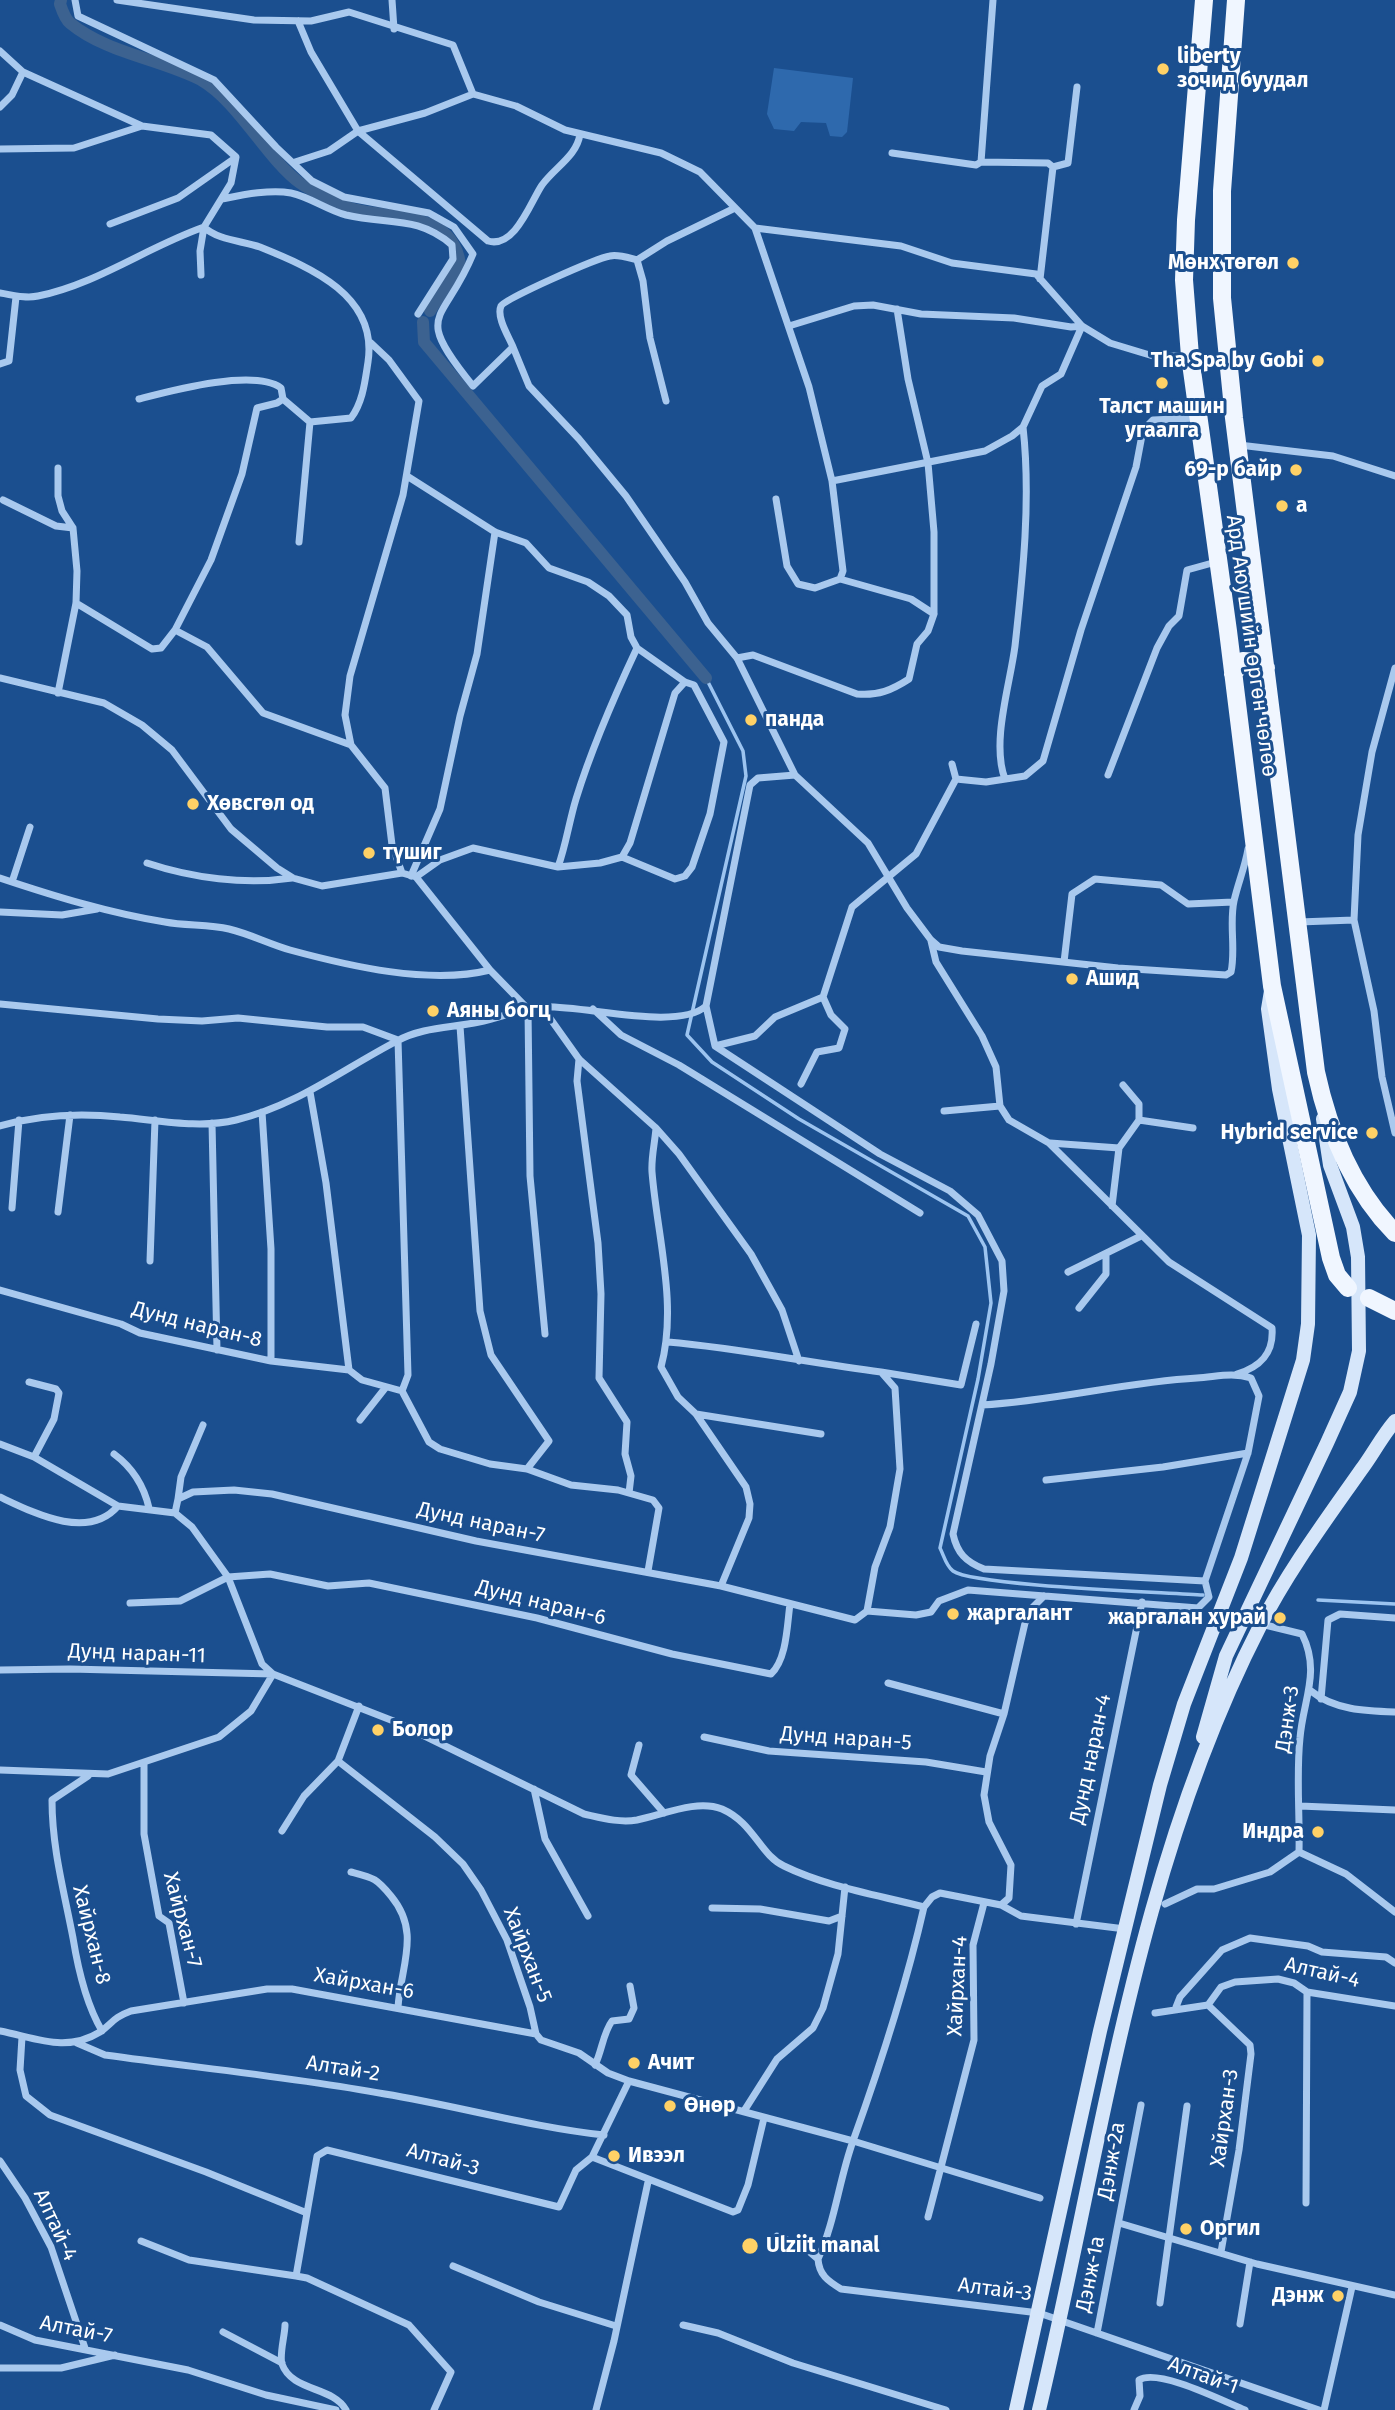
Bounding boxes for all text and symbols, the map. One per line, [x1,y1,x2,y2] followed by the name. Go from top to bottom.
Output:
[1177,44,1309,94] place label: liberty зочид буудал
[1155,61,1171,77] marker: liberty зочид буудал
[1168,250,1279,276] place label: Мөнх төгөл
[1285,255,1301,271] marker: Мөнх төгөл
[1151,348,1304,374] place label: Tha Spa by Gobi
[1310,353,1326,369] marker: Tha Spa by Gobi
[1154,375,1170,391] marker: Талст машин угаалга
[1099,394,1225,444] place label: Талст машин угаалга
[1184,457,1282,483] place label: 69-р байр
[1288,462,1304,478] marker: 69-р байр
[1296,493,1308,519] place label: а
[1274,498,1290,514] marker: а
[1220,514,1282,778] street label: Ард Аюушийн өргөн чөлөө
[765,707,824,733] place label: панда
[743,712,759,728] marker: панда
[207,791,314,817] place label: Хөвсгөл од
[185,796,201,812] marker: Хөвсгөл од
[383,840,442,866] place label: түшиг
[361,845,377,861] marker: түшиг
[1086,966,1139,992] place label: Ашид
[1064,971,1080,987] marker: Ашид
[447,998,550,1024] place label: Аяны богц
[425,1003,441,1019] marker: Аяны богц
[1221,1120,1358,1146] place label: Hybrid service
[1364,1125,1380,1141] marker: Hybrid service
[129,1297,265,1353] street label: Дунд наран-8
[415,1497,547,1549] street label: Дунд наран-7
[474,1575,608,1631] street label: Дунд наран-6
[967,1601,1072,1627] place label: жаргалант
[1108,1605,1266,1631] place label: жаргалан хурай
[945,1606,961,1622] marker: жаргалант
[1272,1610,1288,1626] marker: жаргалан хурай
[68,1639,206,1669] street label: Дунд наран-11
[1271,1684,1305,1754] street label: Дэнж-3
[1065,1692,1117,1826] street label: Дунд наран-4
[392,1717,453,1743] place label: Болор
[370,1722,386,1738] marker: Болор
[779,1722,913,1756] street label: Дунд наран-5
[1242,1819,1304,1845] place label: Индра
[1310,1824,1326,1840] marker: Индра
[157,1870,207,1970] street label: Хайрхан-7
[67,1883,115,1987] street label: Хайрхан-8
[497,1904,557,2006] street label: Хайрхан-5
[943,1935,973,2037] street label: Хайрхан-4
[1282,1952,1362,1994] street label: Алтай-4
[312,1963,416,2005] street label: Хайрхан-6
[648,2050,694,2076] place label: Ачит
[304,2051,382,2087] street label: Алтай-2
[626,2055,642,2071] marker: Ачит
[1206,2067,1244,2169] street label: Хайрхан-3
[684,2093,736,2119] place label: Өнөр
[662,2098,678,2114] marker: Өнөр
[1093,2120,1131,2202] street label: Дэнж-2а
[404,2138,482,2182] street label: Алтай-3
[628,2143,685,2169] place label: Ивээл
[606,2148,622,2164] marker: Ивээл
[27,2185,83,2265] street label: Алтай-4
[1200,2216,1261,2242] place label: Оргил
[1178,2221,1194,2237] marker: Оргил
[766,2233,880,2259] place label: Ulziit manal
[1071,2234,1111,2314] street label: Дэнж-1а
[740,2236,760,2256] marker: Ulziit manal
[957,2273,1033,2307] street label: Алтай-3
[1272,2283,1324,2309] place label: Дэнж
[1330,2288,1346,2304] marker: Дэнж
[38,2311,114,2349] street label: Алтай-7
[1164,2352,1242,2400] street label: Алтай-1

